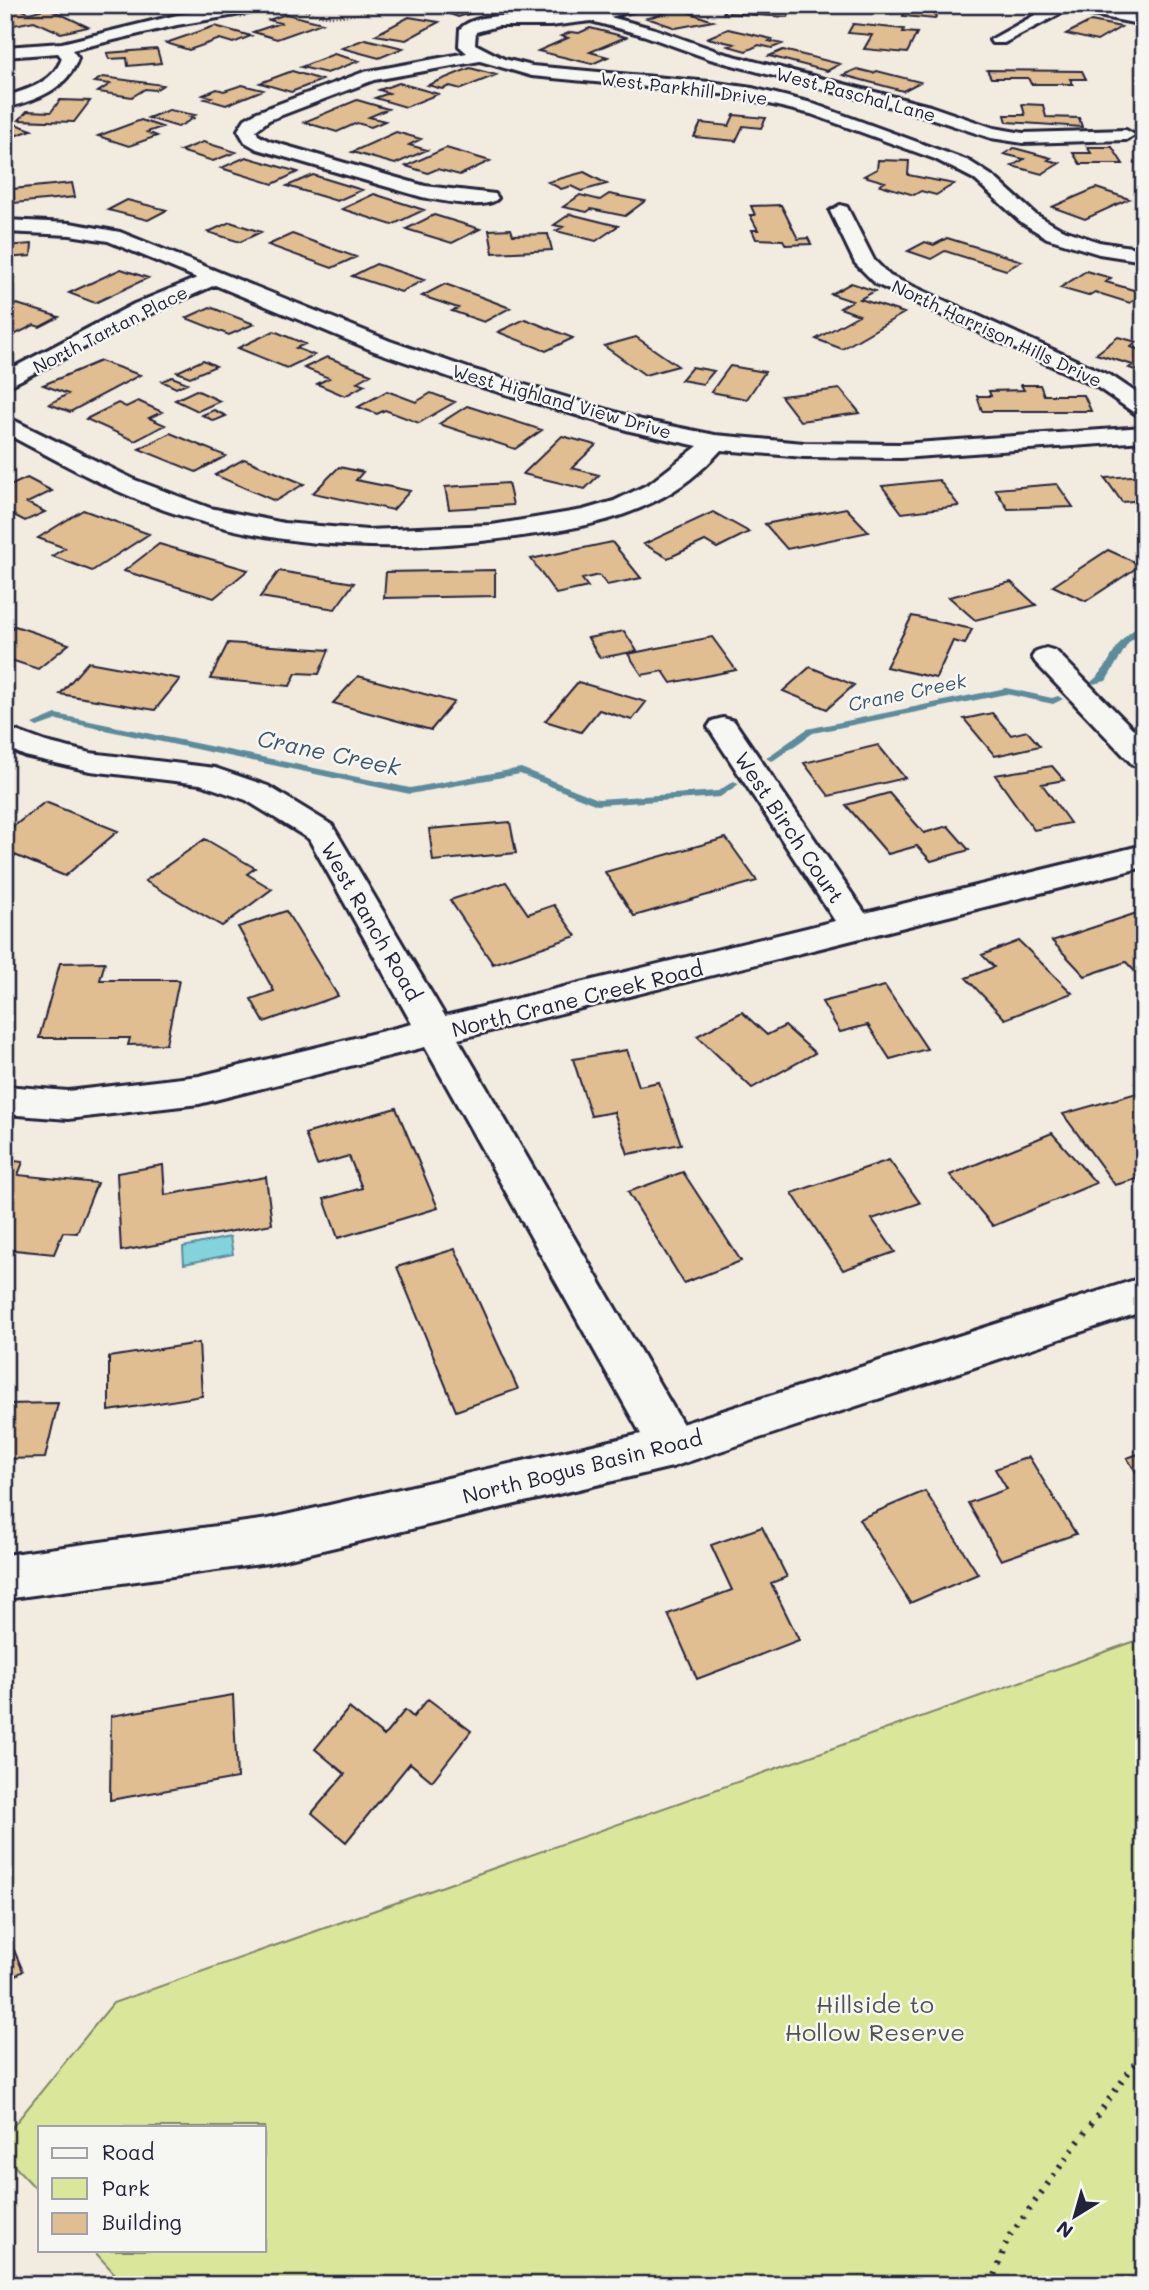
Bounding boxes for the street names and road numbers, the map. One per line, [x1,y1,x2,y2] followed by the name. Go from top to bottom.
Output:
[774,61,938,127] street label: West Paschal Lane
[599,66,769,110] street label: West Parkhill Drive
[888,274,1106,392] street label: North Harrison Hills Drive
[29,280,191,378] street label: North Tartan Place
[450,358,674,444] street label: West Highland View Drive
[729,746,851,908] street label: West Birch Court
[316,837,428,1005] street label: West Ranch Road
[449,954,705,1042] street label: North Crane Creek Road
[459,1423,705,1509] street label: North Bogus Basin Road

